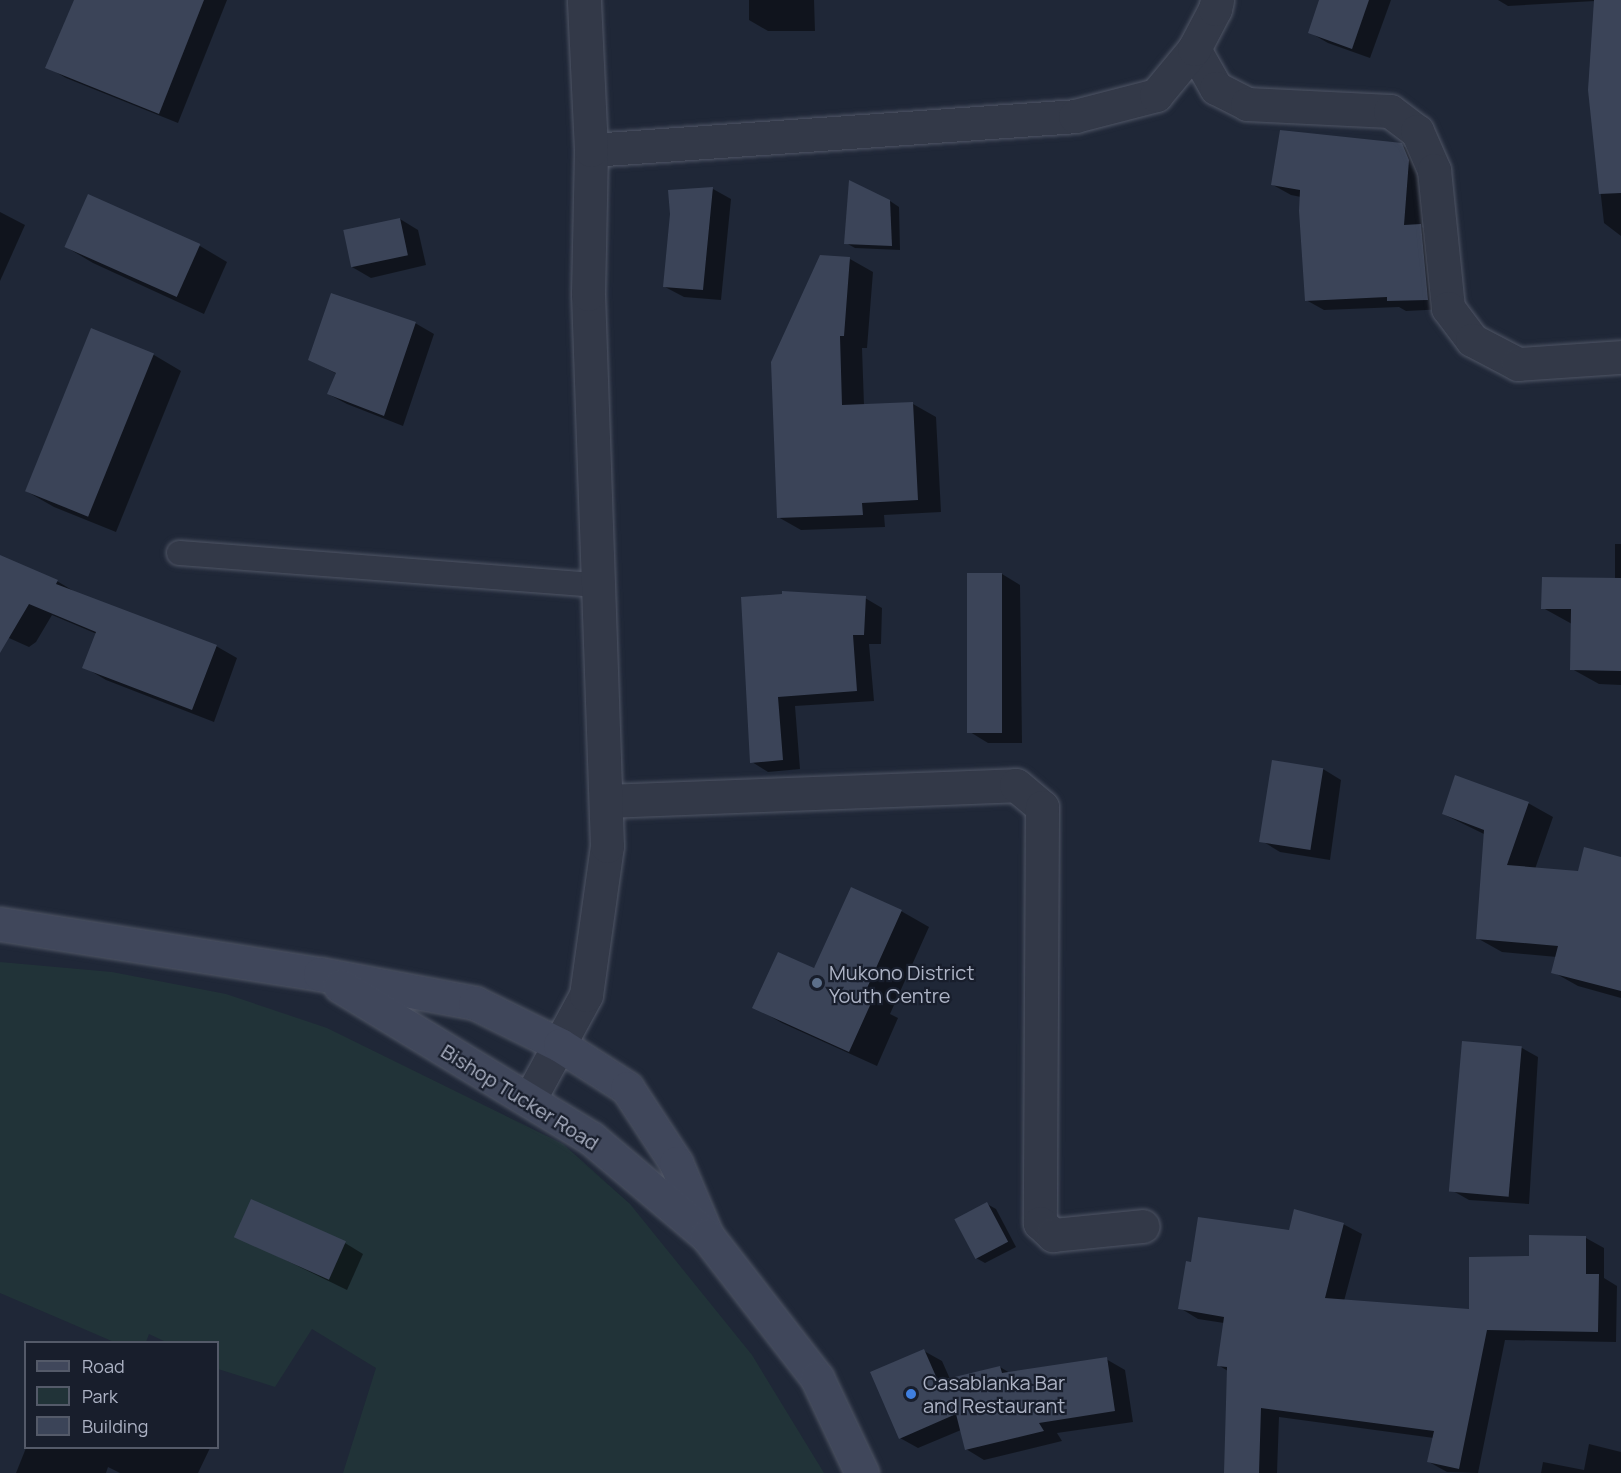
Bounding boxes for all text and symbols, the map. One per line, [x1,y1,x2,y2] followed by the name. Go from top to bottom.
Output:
[829,960,974,1007] place label: Mukono District Youth Centre
[810,976,824,990] marker: Mukono District Youth Centre
[437,1039,603,1155] street label: Bishop Tucker Road
[24,1341,219,1449] legend
[82,1354,125,1378] text: Road
[923,1370,1065,1417] place label: Casablanka Bar and Restaurant
[82,1384,118,1408] text: Park
[904,1387,918,1401] marker: Casablanka Bar and Restaurant
[82,1414,148,1438] text: Building

